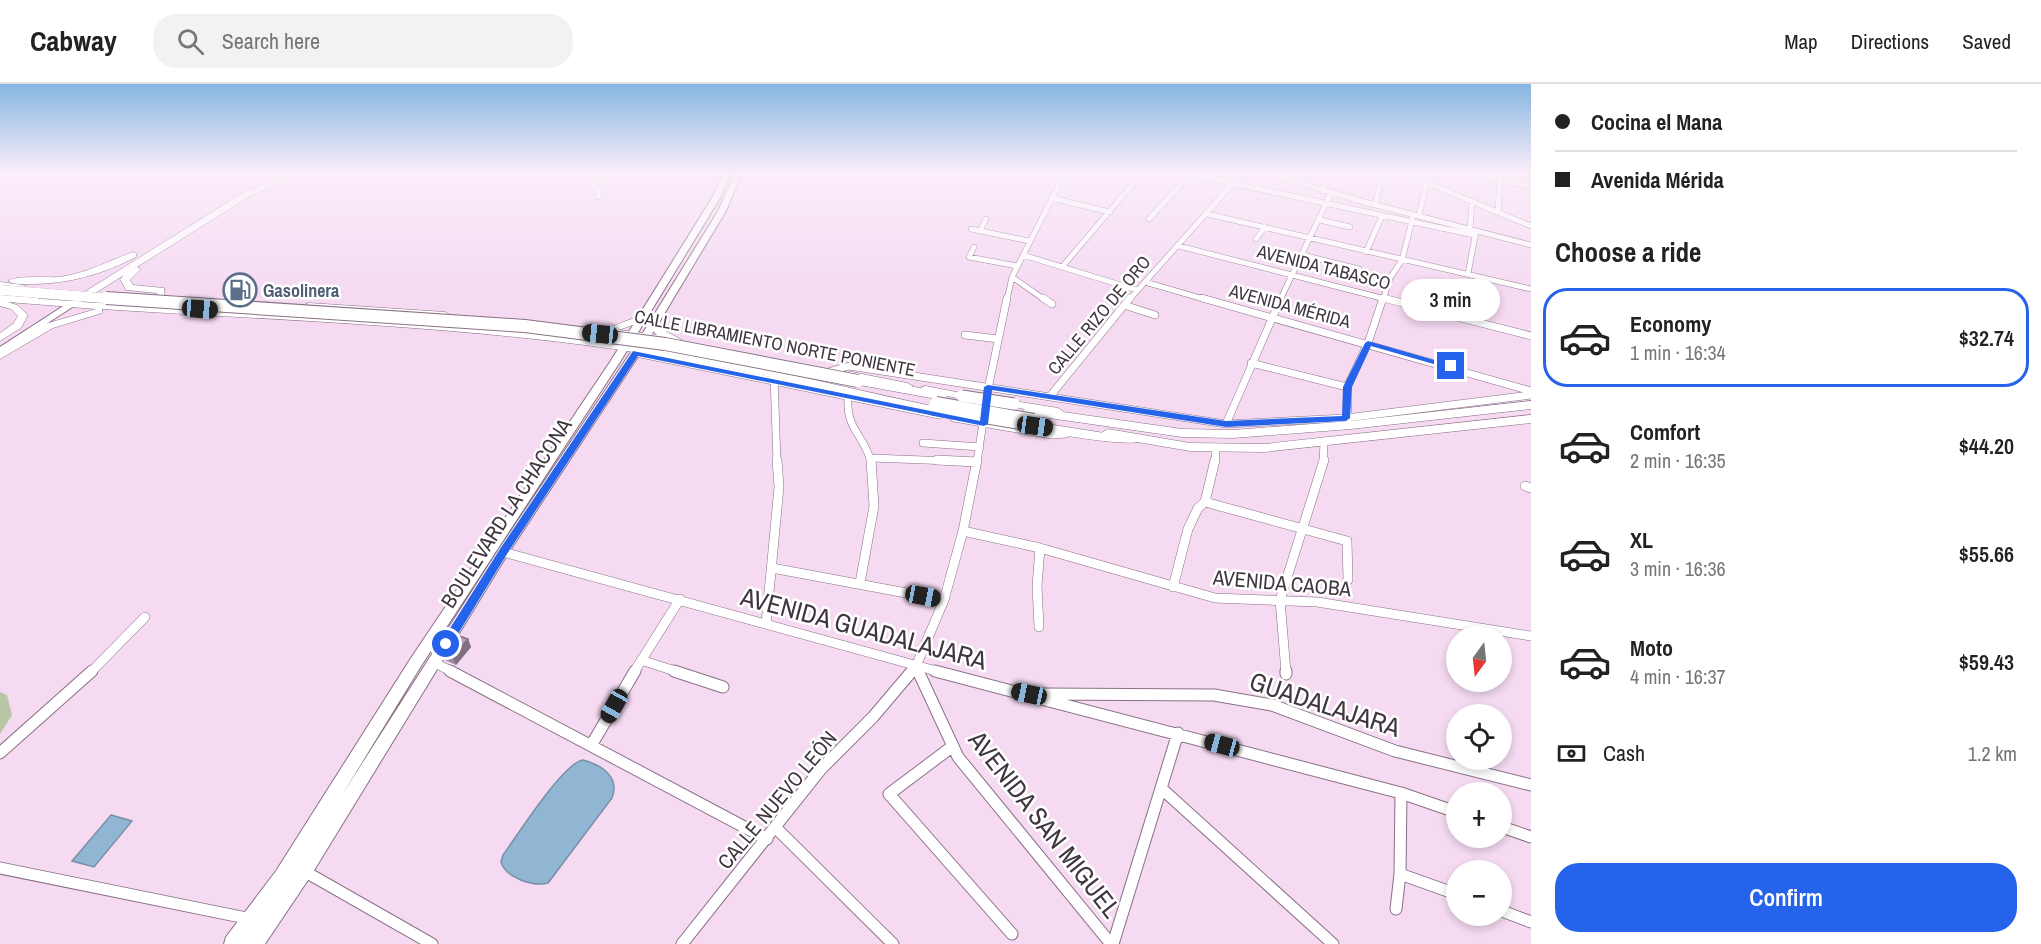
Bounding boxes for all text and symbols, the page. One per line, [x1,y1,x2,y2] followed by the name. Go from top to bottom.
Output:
[153,14,573,68] search box
[30,22,117,60] text: Cabway
[174,25,207,58] icon: search
[222,26,320,56] text: Search here
[1784,27,1818,56] text: Map
[1851,27,1929,56] text: Directions
[1962,27,2011,56] text: Saved
[1591,107,1722,137] text: Cocina el Mana
[1591,165,1724,195] text: Avenida Mérida
[1555,234,1701,270] text: Choose a ride
[1254,238,1393,296] street label: AVENIDA TABASCO
[1042,250,1156,380] street label: CALLE RIZO DE ORO
[222,272,258,308] fuel station icon: Gasolinera
[263,278,340,303] place label: Gasolinera
[1226,278,1353,334] street label: AVENIDA MÉRIDA
[1402,279,1500,321] callout: 3 min
[1429,286,1472,313] text: 3 min
[181,299,219,319] car
[632,303,918,383] street label: CALLE LIBRAMIENTO NORTE PONIENTE
[1630,309,1711,339] text: Economy
[1558,311,1612,365] icon: car
[581,323,619,345] car
[1959,323,2014,353] text: $32.74
[1630,339,1726,366] text: 1 min · 16:34
[1437,352,1464,379] route end
[434,412,579,613] street label: BOULEVARD LA CHACONA
[1016,415,1054,437] car
[1630,417,1700,447] text: Comfort
[1558,419,1612,473] icon: car
[1959,431,2014,461] text: $44.20
[1630,447,1726,474] text: 2 min · 16:35
[1630,525,1653,555] text: XL
[1558,527,1612,581] icon: car
[1959,539,2014,569] text: $55.66
[1630,555,1726,582] text: 3 min · 16:36
[1211,562,1353,604] street label: AVENIDA CAOBA
[736,578,992,678] street label: AVENIDA GUADALAJARA
[904,584,942,608] car
[1446,626,1512,692] north arrow
[1446,626,1512,926] map controls
[432,630,459,657] route start
[1630,633,1673,663] text: Moto
[1558,635,1612,689] icon: car
[1959,647,2014,677] text: $59.43
[1245,663,1406,745] street label: GUADALAJARA
[1630,663,1726,690] text: 4 min · 16:37
[1010,681,1048,707] car
[597,686,631,726] car
[1446,704,1512,770] button: locate
[960,722,1129,925] street label: AVENIDA SAN MIGUEL
[711,725,843,875] street label: CALLE NUEVO LEÓN
[1202,732,1242,758] car
[1555,737,1588,770] icon: cash
[1603,738,1645,768] text: Cash
[1968,740,2017,767] text: 1.2 km
[1446,782,1512,848] button: +
[1446,860,1512,926] button: −
[1555,863,2017,932] button: Confirm

